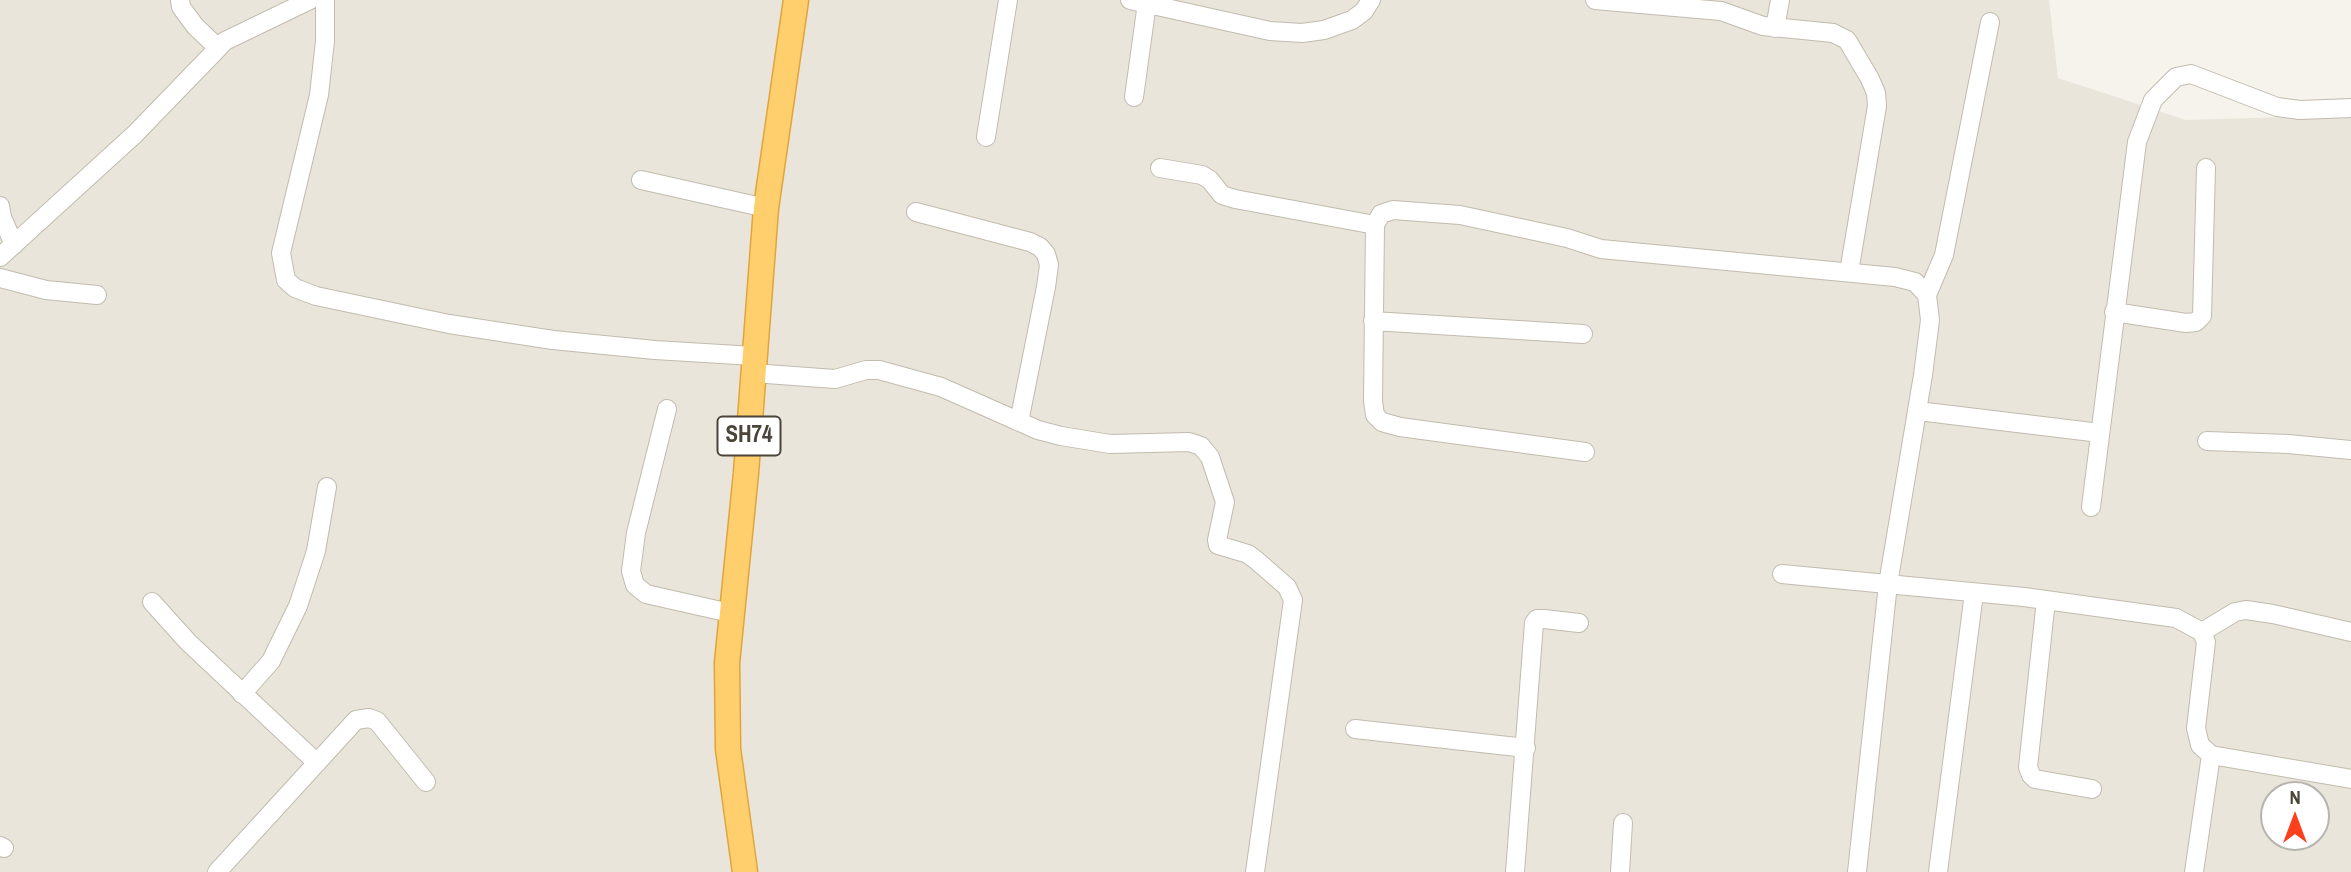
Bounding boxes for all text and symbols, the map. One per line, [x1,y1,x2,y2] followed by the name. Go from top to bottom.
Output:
[718,416,780,456] road number: SH74
[2260,781,2330,851] north arrow
[2289,784,2301,810] text: N

